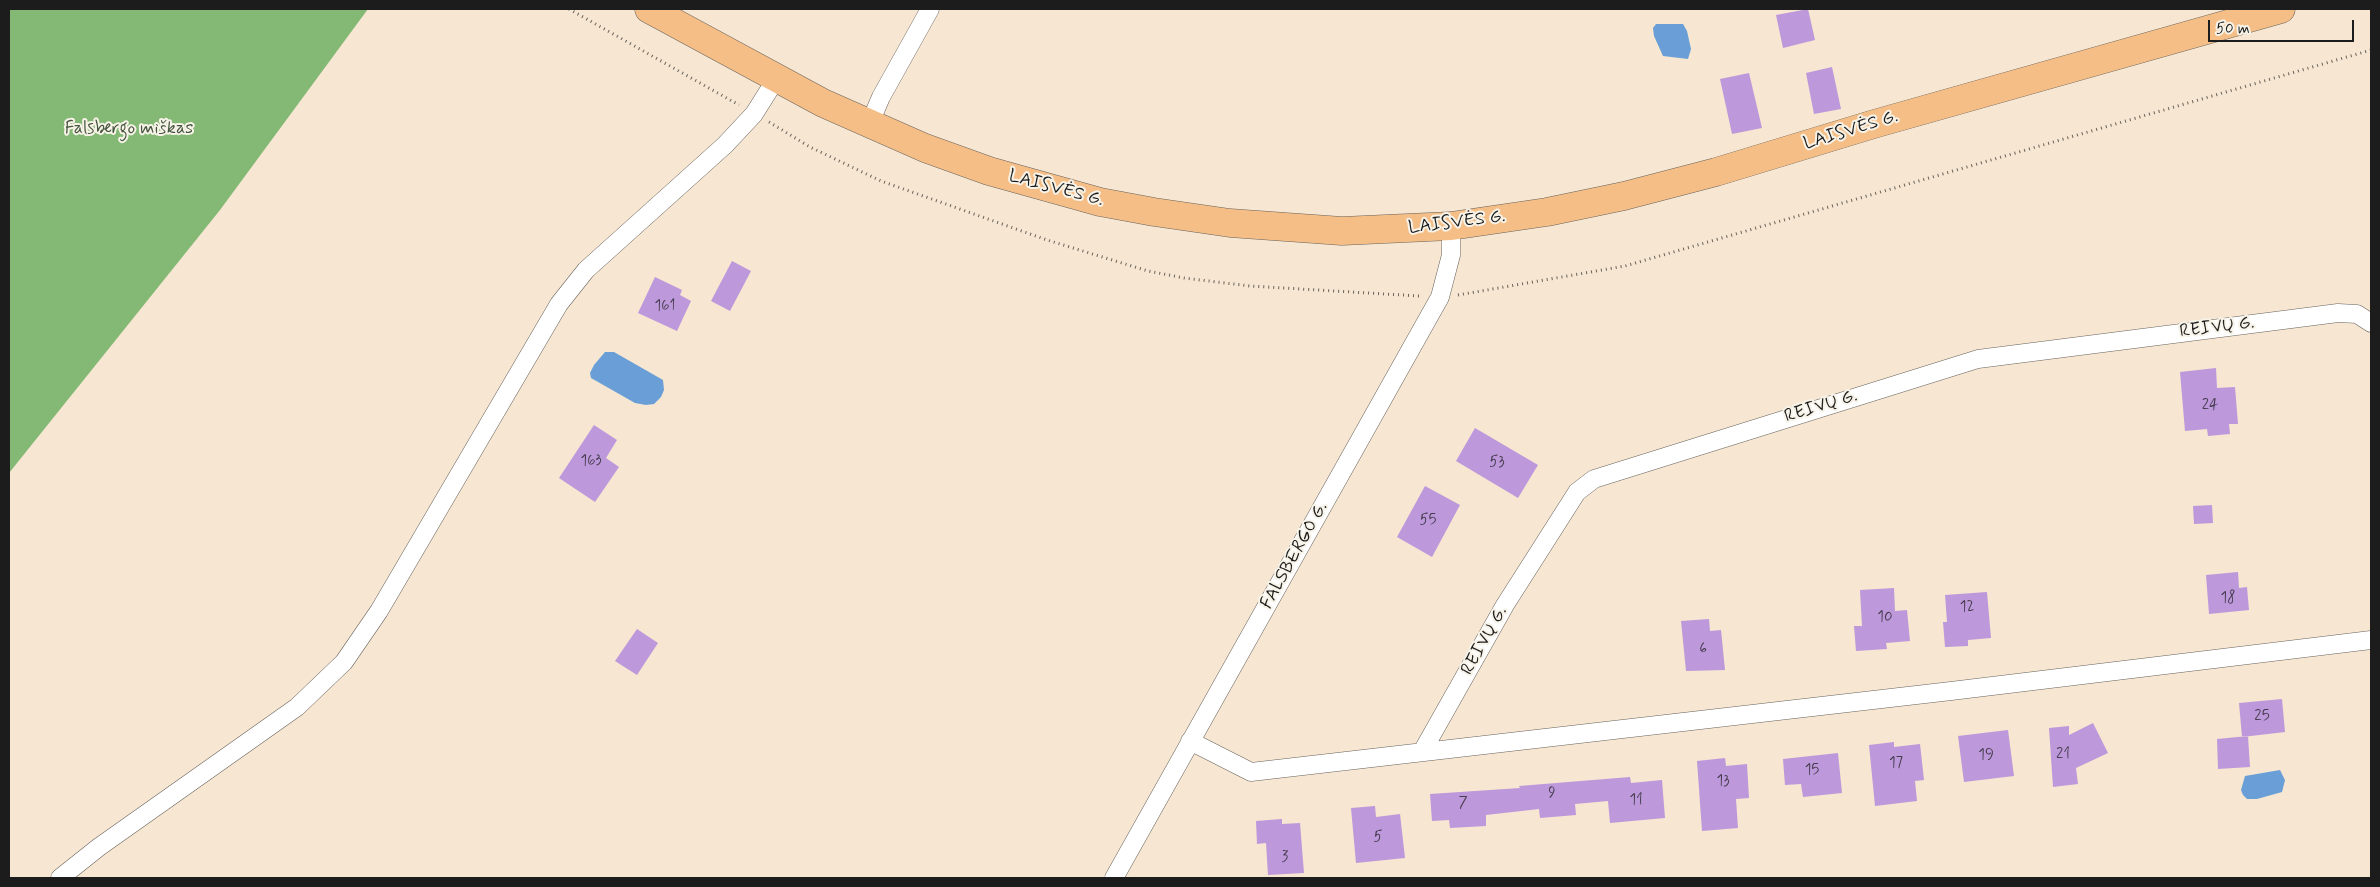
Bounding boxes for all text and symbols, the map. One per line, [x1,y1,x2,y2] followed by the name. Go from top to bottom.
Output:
[2210,10,2356,42] scale bar
[2216,19,2250,39] text: 50 m
[1801,106,1901,156] street label: LAISVĖS G.
[65,118,193,140] park label: Falsbergo miškas
[1006,166,1106,212] street label: LAISVĖS G.
[1407,206,1507,240] street label: LAISVĖS G.
[655,298,675,316] house number: 161
[2178,313,2256,343] street label: REIVŲ G.
[1782,386,1860,428] street label: REIVŲ G.
[2202,397,2218,415] house number: 24
[580,453,602,471] house number: 163
[1489,454,1505,472] house number: 53
[1257,499,1333,613] street label: FALSBERGO G.
[1420,512,1436,530] house number: 55
[2221,590,2235,608] house number: 18
[1960,599,1974,617] house number: 12
[1457,603,1513,679] street label: REIVŲ G.
[1877,609,1893,627] house number: 10
[1699,641,1707,659] house number: 6
[2254,708,2270,726] house number: 25
[2056,746,2070,764] house number: 21
[1978,747,1994,765] house number: 19
[1889,755,1903,773] house number: 17
[1805,762,1819,780] house number: 15
[1716,773,1730,791] house number: 13
[1548,785,1556,803] house number: 9
[1629,792,1643,810] house number: 11
[1458,795,1468,813] house number: 7
[1374,829,1382,847] house number: 5
[1282,849,1288,867] house number: 3

